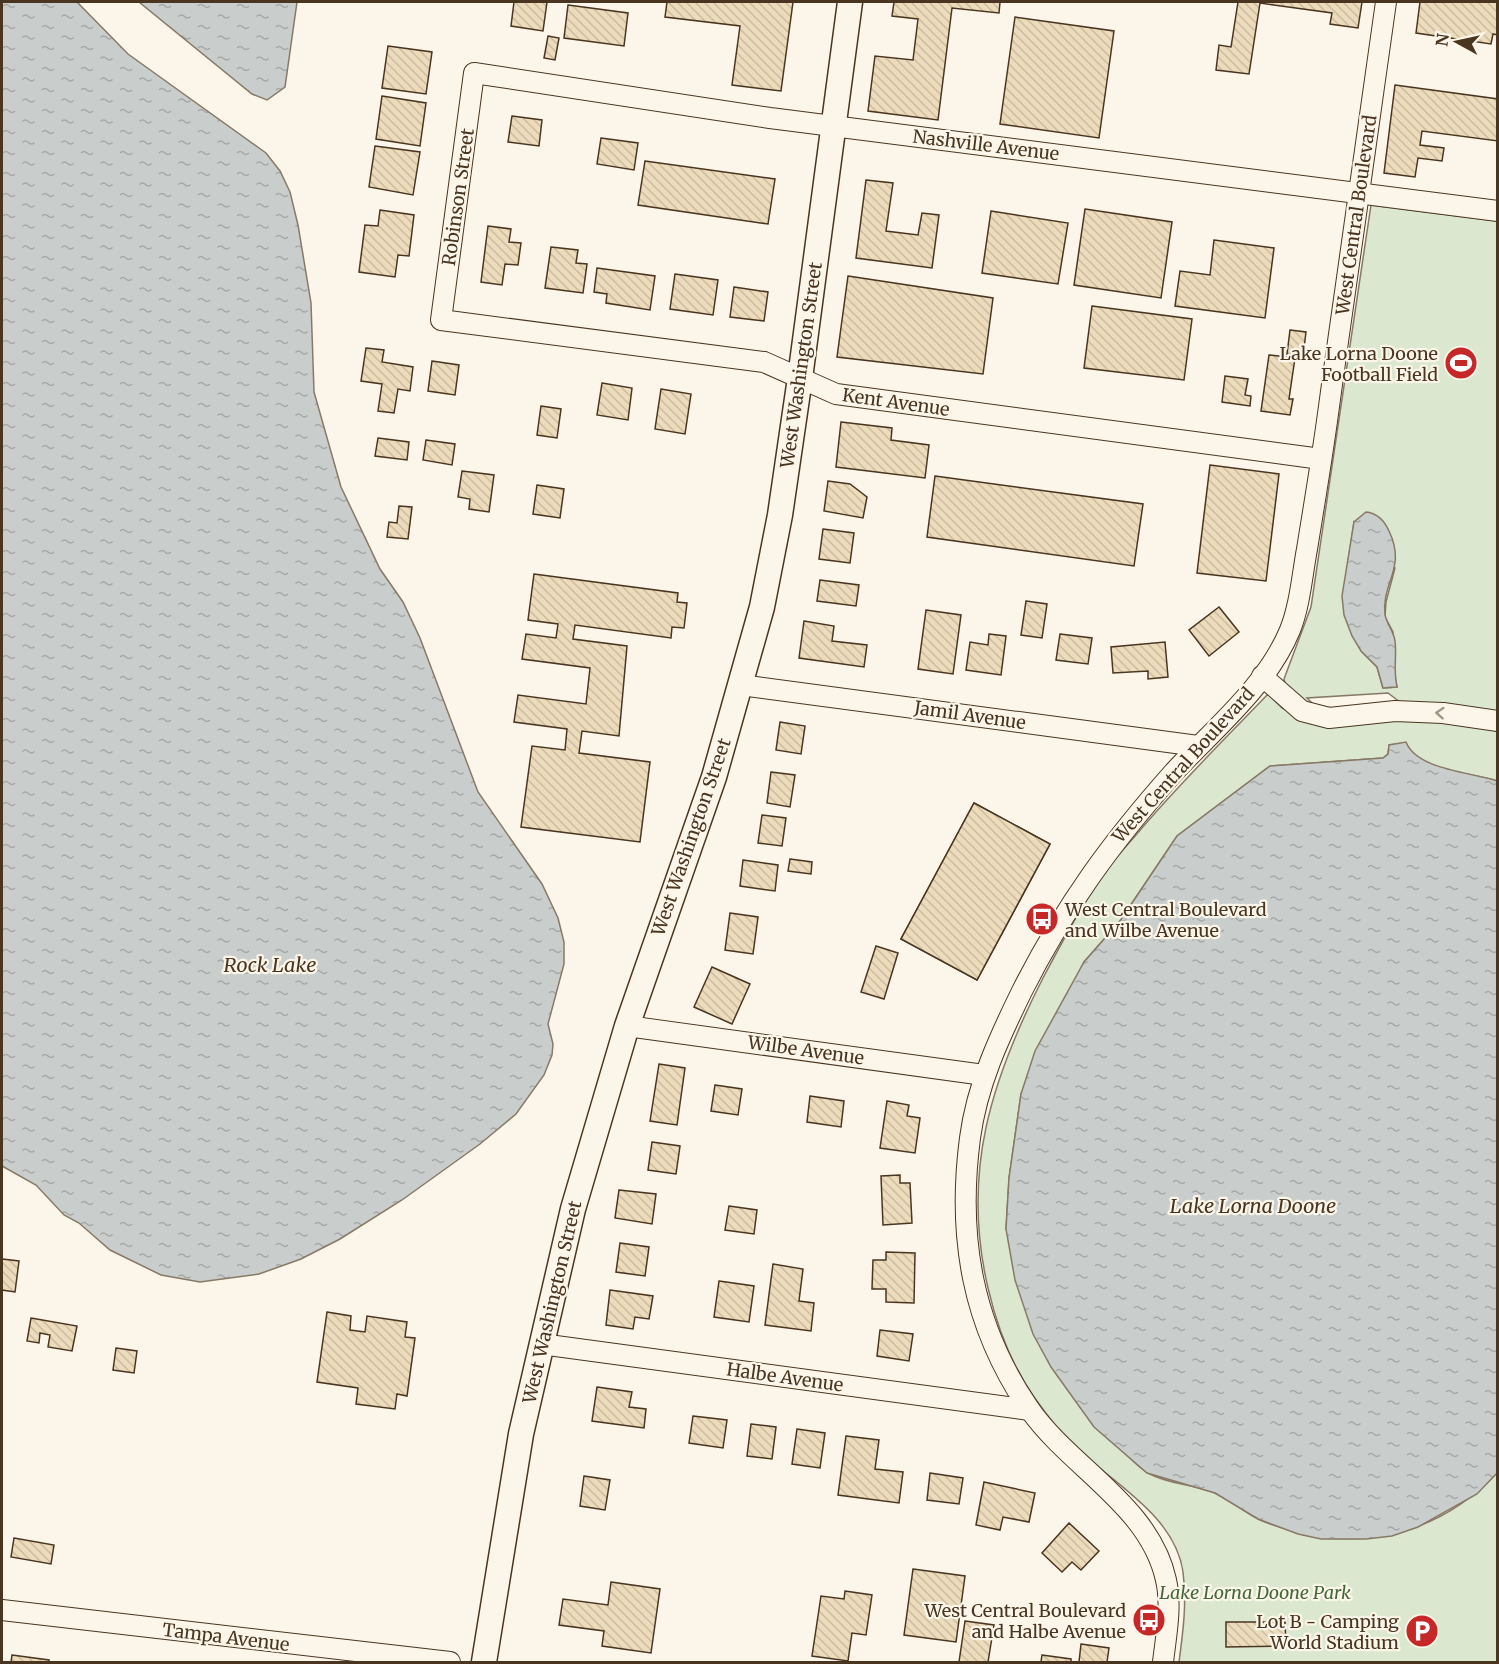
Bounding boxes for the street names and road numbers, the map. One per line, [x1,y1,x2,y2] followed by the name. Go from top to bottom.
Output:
[1330,113,1381,317] street label: West Central Boulevard
[911,125,1061,165] street label: Nashville Avenue
[437,127,479,267] street label: Robinson Street
[775,261,827,470] street label: West Washington Street
[841,383,951,421] street label: Kent Avenue
[1106,682,1259,848] street label: West Central Boulevard
[912,696,1027,734] street label: Jamil Avenue
[646,735,736,940] street label: West Washington Street
[745,1030,866,1070] street label: Wilbe Avenue
[517,1198,587,1407] street label: West Washington Street
[725,1357,845,1397] street label: Halbe Avenue
[161,1618,291,1656] street label: Tampa Avenue

